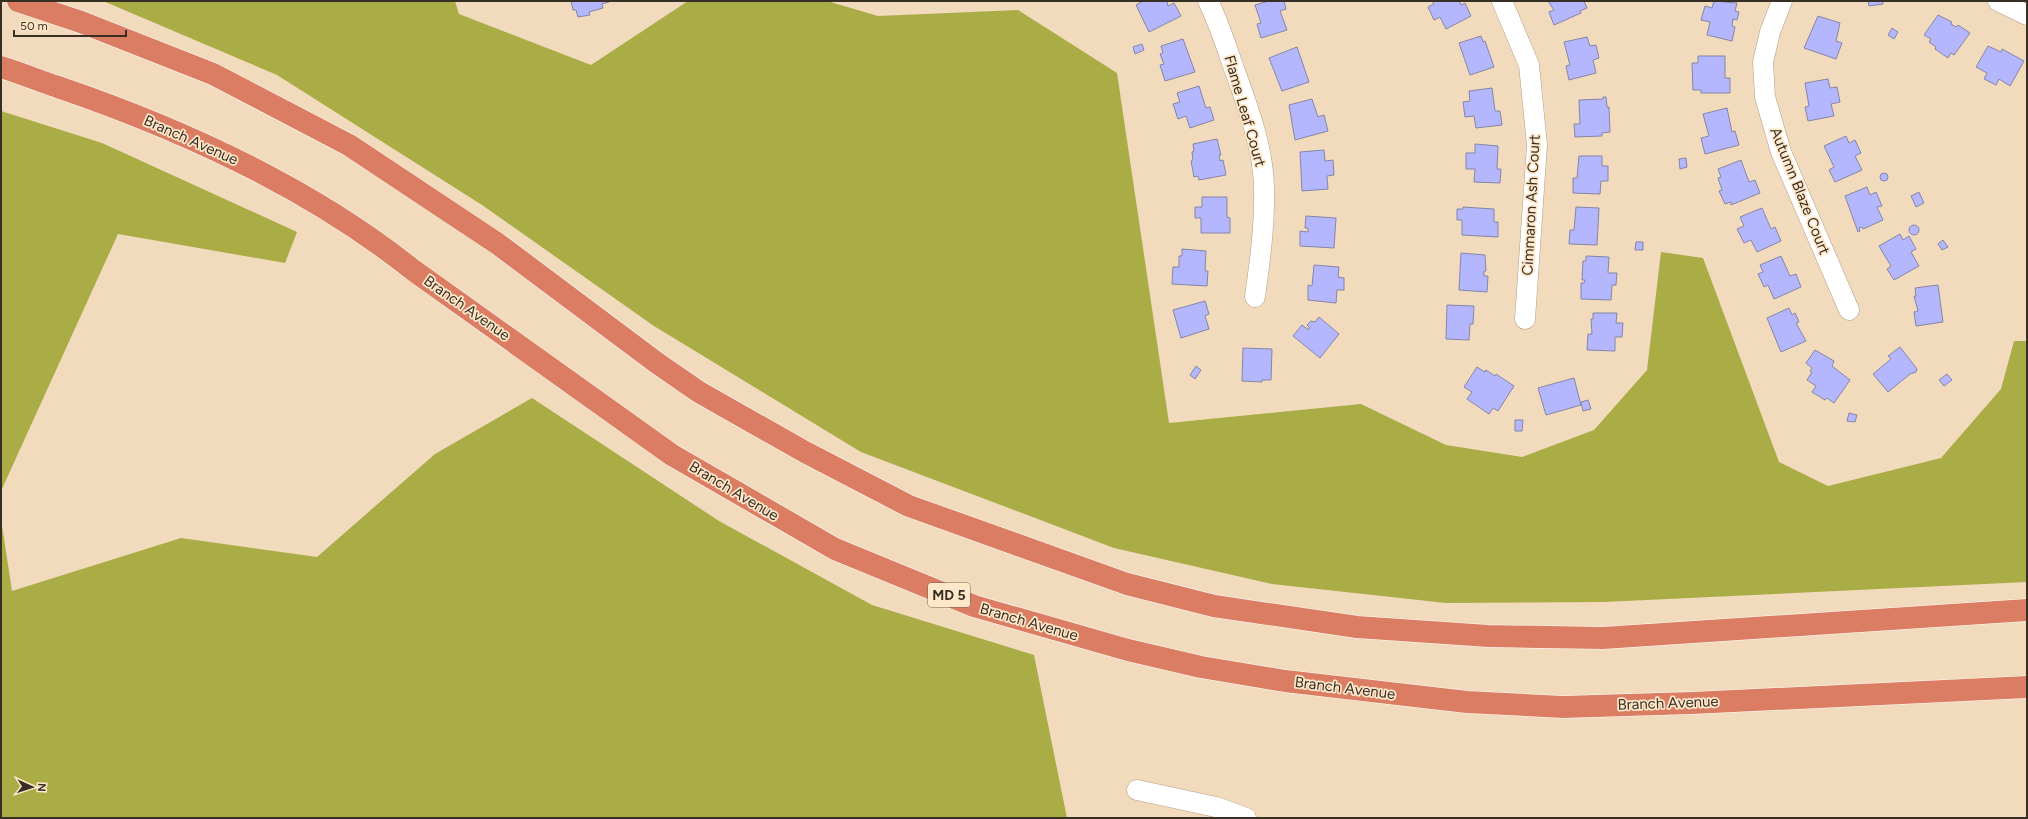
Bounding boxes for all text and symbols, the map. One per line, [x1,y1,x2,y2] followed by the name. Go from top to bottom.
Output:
[14,12,126,38] scale bar
[20,19,48,33] text: 50 m
[1220,53,1270,169] street label: Flame Leaf Court
[141,111,241,169] street label: Branch Avenue
[1766,125,1834,257] street label: Autumn Blaze Court
[1518,134,1544,276] street label: Cimmaron Ash Court
[420,272,514,344] street label: Branch Avenue
[686,457,782,525] street label: Branch Avenue
[928,583,970,607] road number: MD 5
[978,599,1080,645] street label: Branch Avenue
[1294,673,1396,703] street label: Branch Avenue
[1617,692,1719,714] street label: Branch Avenue
[12,767,52,807] north arrow
[35,783,48,792] text: N

